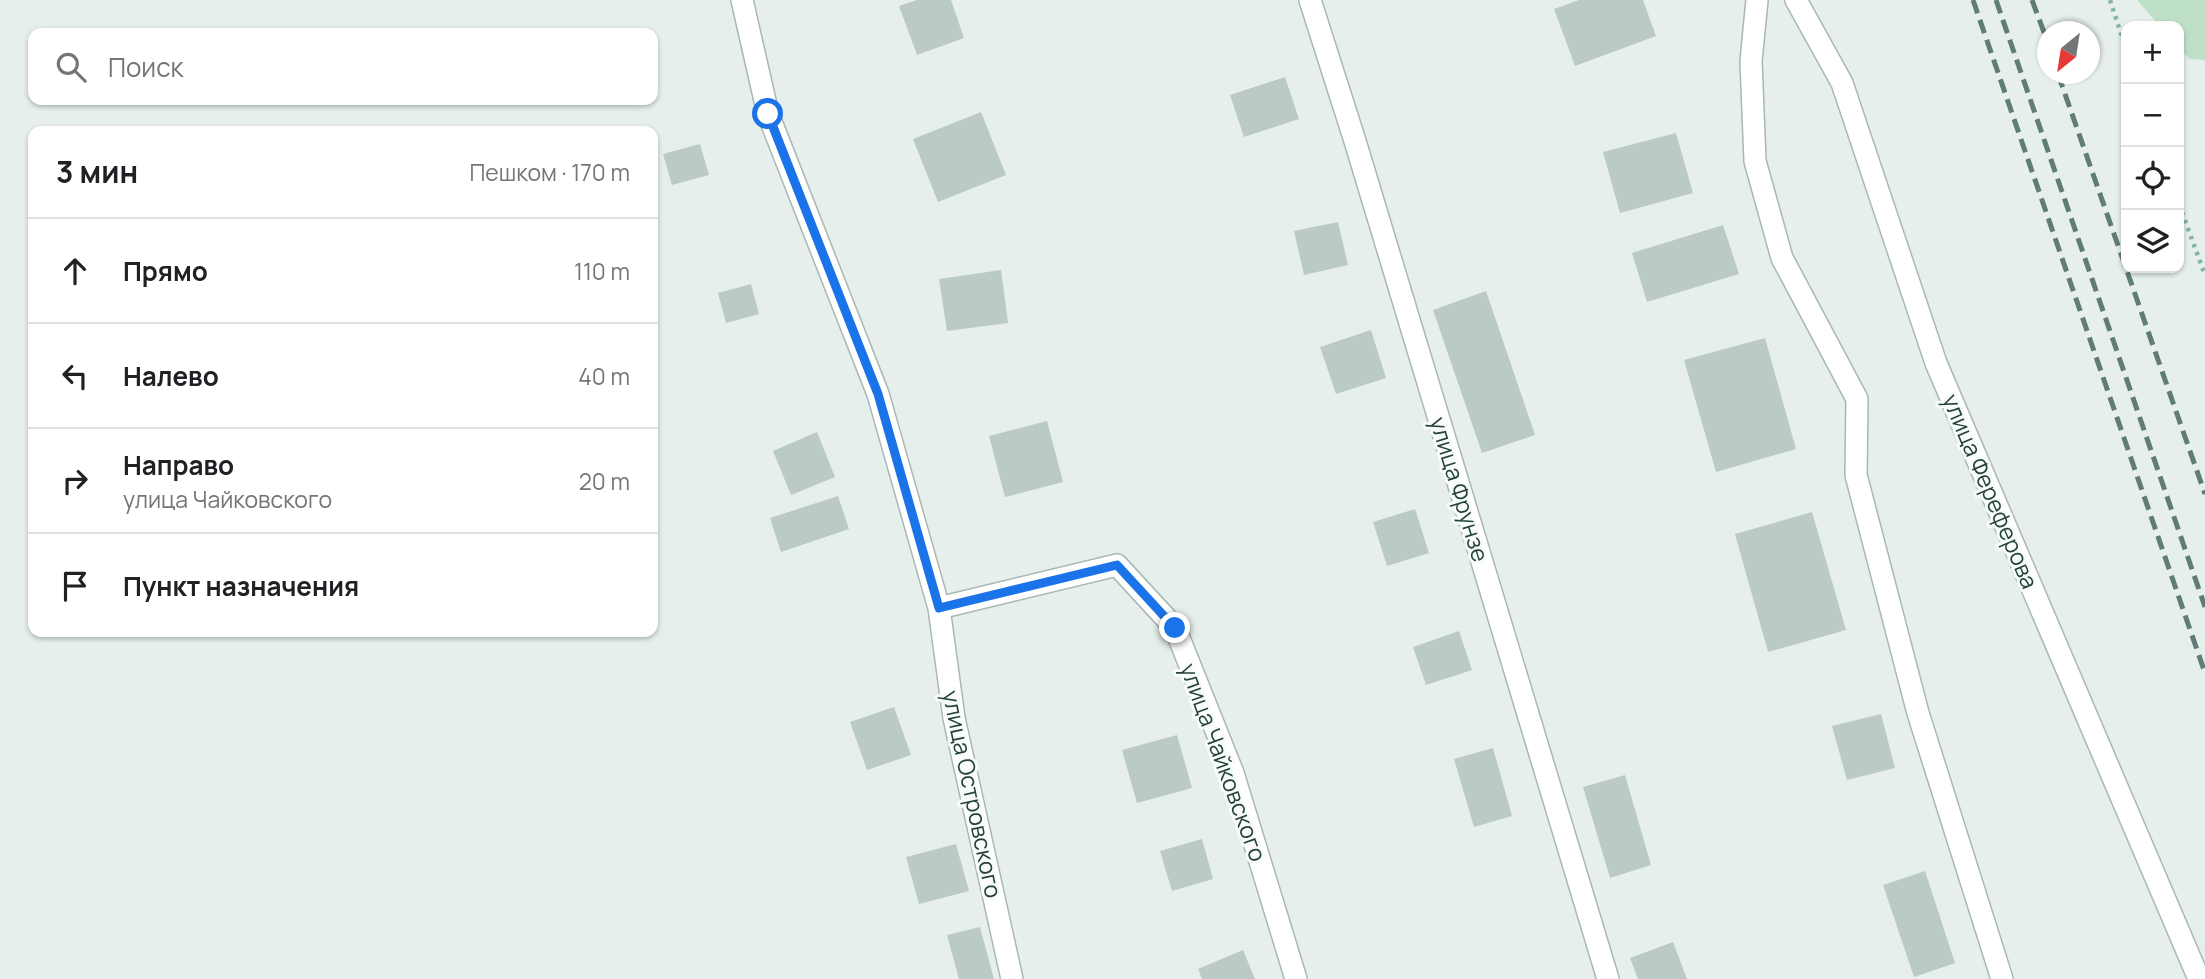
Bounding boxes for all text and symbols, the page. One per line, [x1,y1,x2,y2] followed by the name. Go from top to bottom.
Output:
[2037,21,2100,84] north arrow
[2121,21,2184,273] map controls
[2121,21,2184,84] button: +
[28,28,658,105] search box
[52,48,90,86] icon: search
[108,49,183,85] text: Поиск
[2121,84,2184,147] button: −
[752,98,783,129] route start
[2121,147,2184,210] button: locate
[56,151,138,192] text: 3 мин
[469,156,630,188] text: Пешком · 170 m
[2121,210,2184,273] button: layers
[56,252,94,290] icon: ahead
[123,253,208,289] text: Прямо
[574,255,630,287] text: 110 m
[56,357,94,395] icon: left
[123,358,219,394] text: Налево
[578,360,630,392] text: 40 m
[1935,389,2047,593] street label: улица Фереферова
[1423,413,1497,565] street label: улица Фрунзе
[123,447,234,483] text: Направо
[56,462,94,500] icon: right
[579,465,630,497] text: 20 m
[123,483,332,515] text: улица Чайковского
[56,567,94,605] icon: arrive
[123,568,359,604] text: Пункт назначения
[1159,612,1190,643] route end
[1173,658,1275,866] street label: улица Чайковского
[935,687,1011,901] street label: улица Островского

